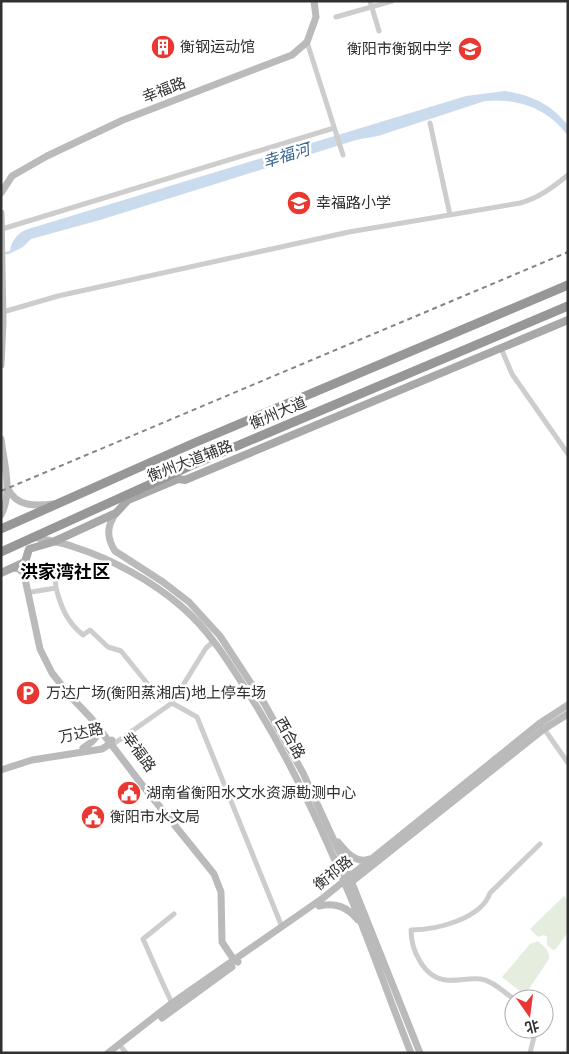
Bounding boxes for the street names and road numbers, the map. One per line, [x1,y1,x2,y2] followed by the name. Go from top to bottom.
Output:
[140,74,188,106] street label: 幸福路
[247,393,309,432] street label: 衡州大道
[145,436,235,485] street label: 衡州大道辅路
[272,714,309,762] street label: 西合路
[57,720,105,746] street label: 万达路
[119,729,160,775] street label: 幸福路
[310,852,356,893] street label: 衡祁路

